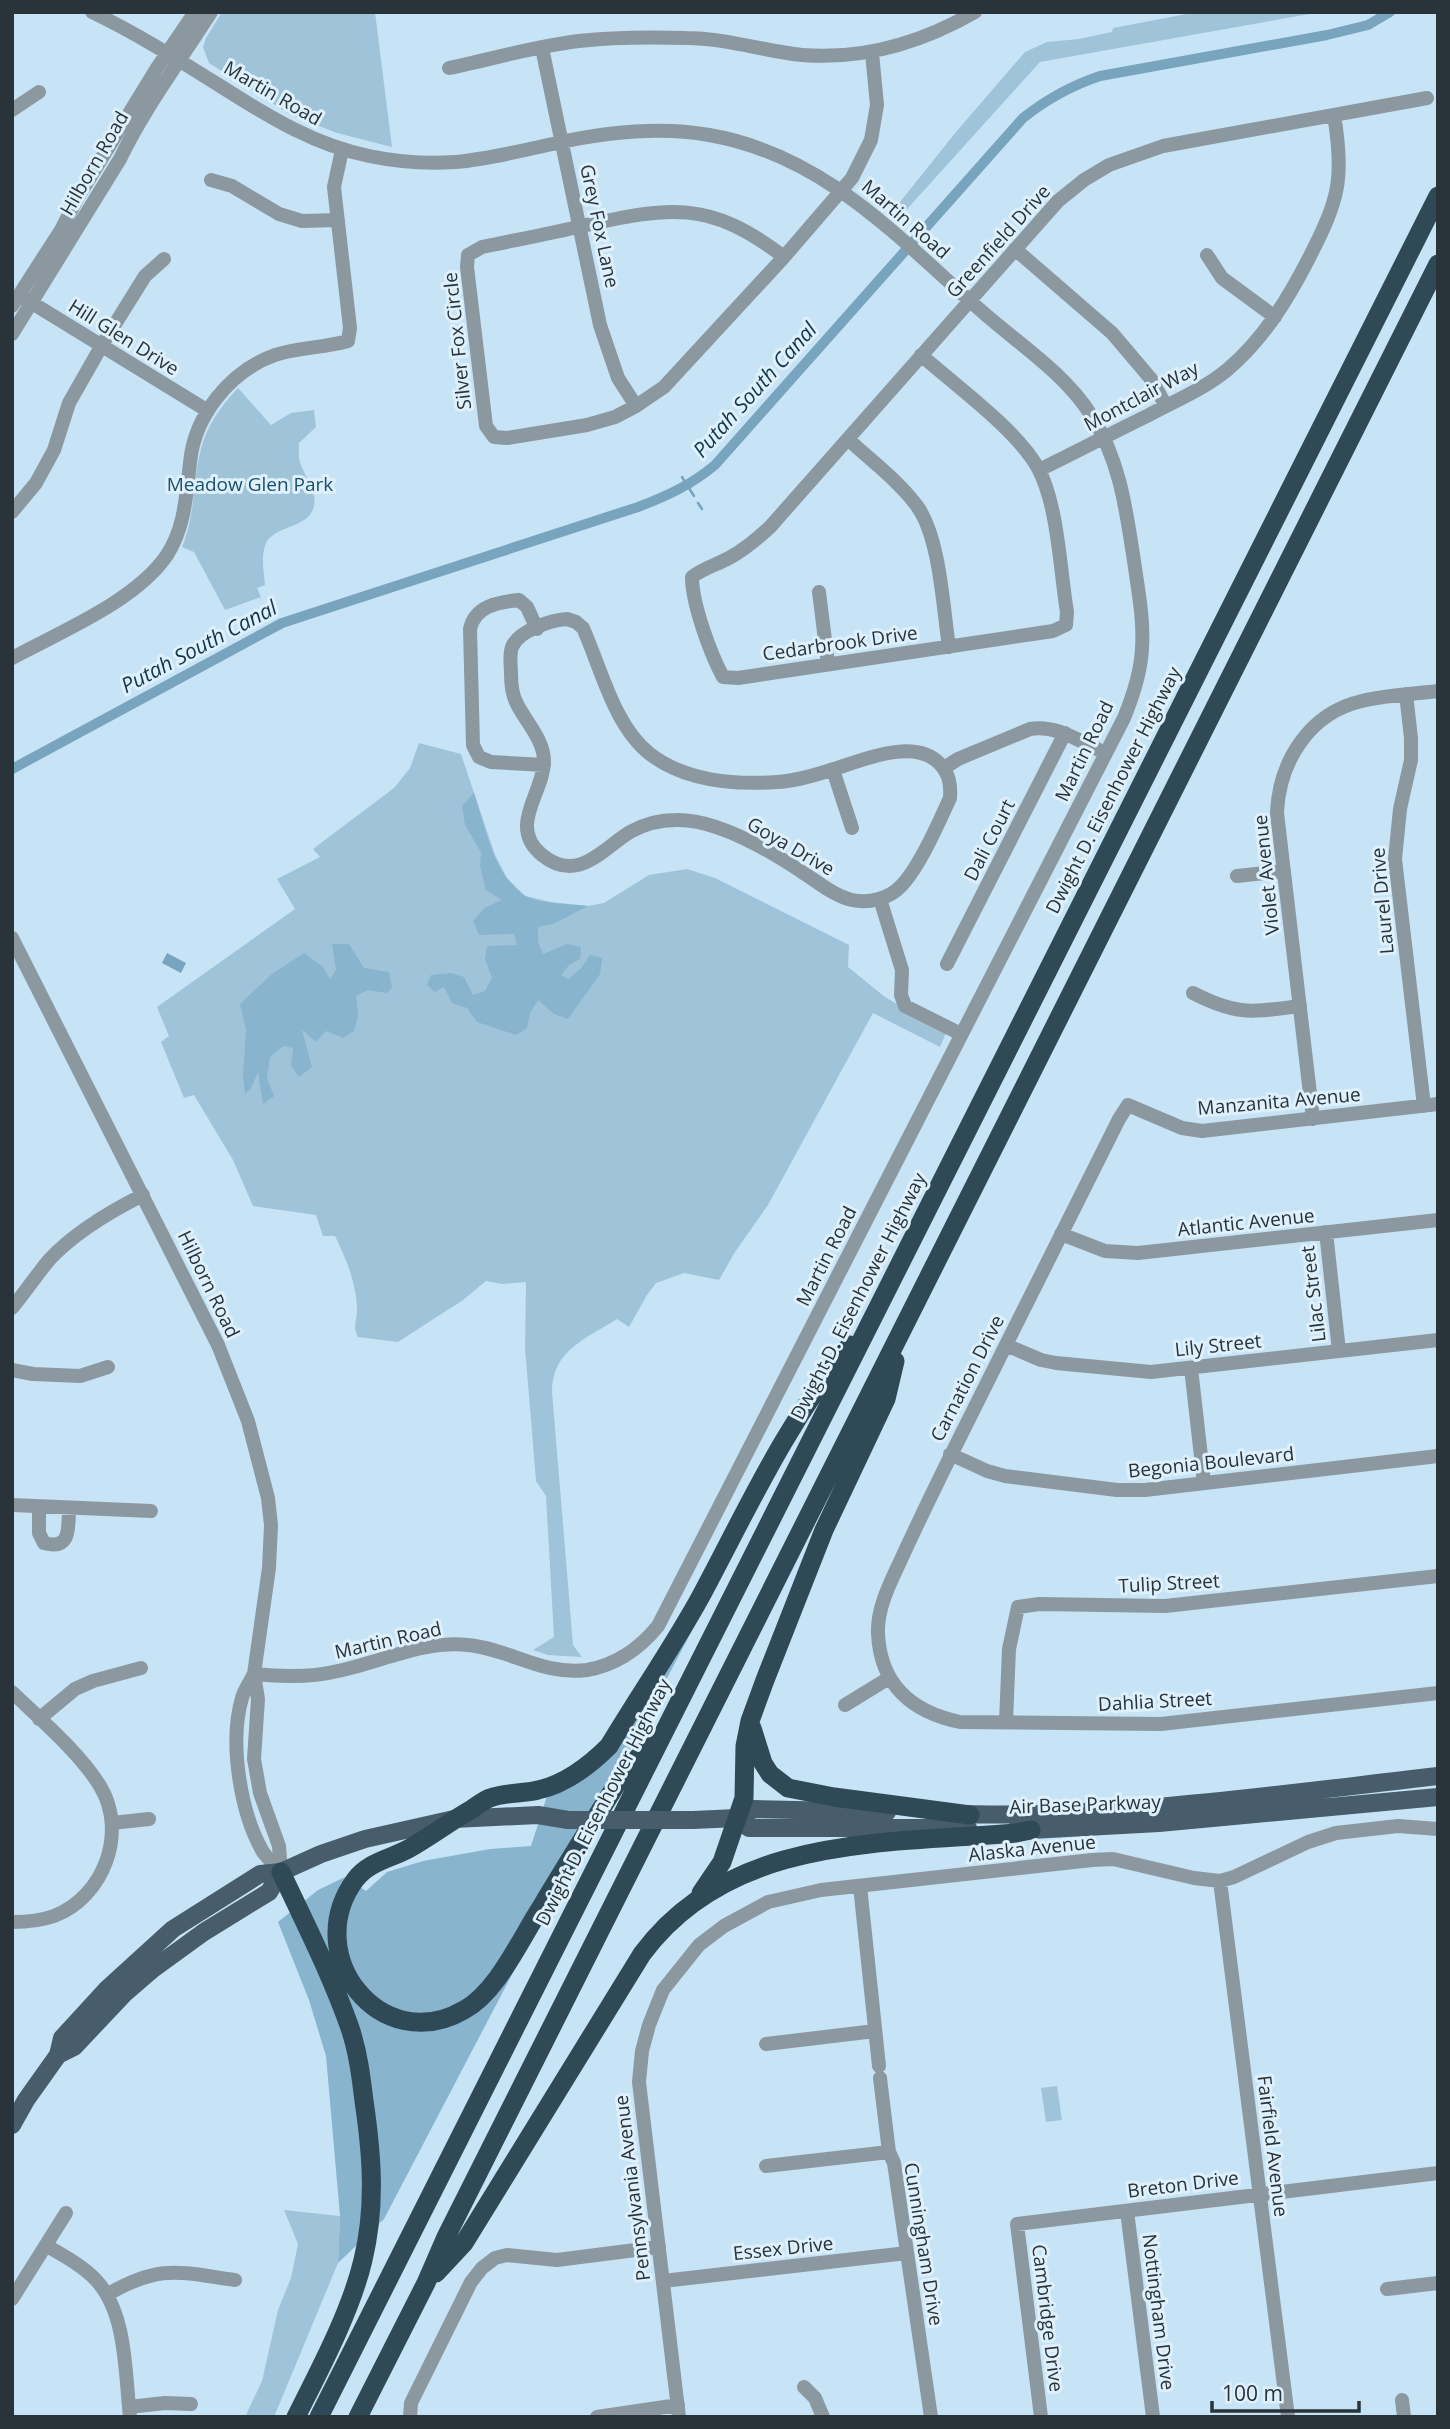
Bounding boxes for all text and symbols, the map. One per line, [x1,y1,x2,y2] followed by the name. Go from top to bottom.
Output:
[219,55,327,131] street label: Martin Road
[54,106,134,220] street label: Hilborn Road
[574,162,626,290] street label: Grey Fox Lane
[856,173,956,265] street label: Martin Road
[940,179,1056,303] street label: Greenfield Drive
[437,271,477,411] street label: Silver Fox Circle
[64,293,184,381] street label: Hill Glen Drive
[686,315,823,463] water label: Putah South Canal
[1079,355,1203,437] street label: Montclair Way
[167,471,333,497] park label: Meadow Glen Park
[116,593,282,699] water label: Putah South Canal
[761,619,919,667] street label: Cedarbrook Drive
[1039,662,1187,918] street label: Dwight D. Eisenhower Highway
[1048,696,1120,806] street label: Martin Road
[957,794,1021,885] street label: Dali Court
[743,811,839,881] street label: Goya Drive
[1247,814,1285,936] street label: Violet Avenue
[1364,847,1400,955] street label: Laurel Drive
[1196,1081,1362,1121] street label: Manzanita Avenue
[784,1168,932,1424] street label: Dwight D. Eisenhower Highway
[790,1202,862,1310] street label: Martin Road
[1176,1202,1316,1242] street label: Atlantic Avenue
[172,1226,246,1342] street label: Hilborn Road
[1294,1244,1332,1344] street label: Lilac Street
[924,1310,1010,1446] street label: Carnation Drive
[1173,1327,1263,1362] street label: Lily Street
[1127,1440,1295,1484] street label: Begonia Boulevard
[1118,1567,1221,1599] street label: Tulip Street
[332,1615,444,1665] street label: Martin Road
[529,1674,677,1930] street label: Dwight D. Eisenhower Highway
[1097,1685,1213,1717] street label: Dahlia Street
[1009,1788,1162,1820] street label: Air Base Parkway
[967,1828,1097,1868] street label: Alaska Avenue
[1251,2074,1295,2218] street label: Fairfield Avenue
[608,2094,656,2282] street label: Pennsylvania Avenue
[898,2161,950,2327] street label: Cunningham Drive
[1126,2164,1240,2204] street label: Breton Drive
[732,2230,834,2266] street label: Essex Drive
[1137,2232,1181,2392] street label: Nottingham Drive
[1026,2243,1070,2393] street label: Cambridge Drive
[1212,2370,1359,2414] scale bar
[1222,2379,1283,2407] text: 100 m

